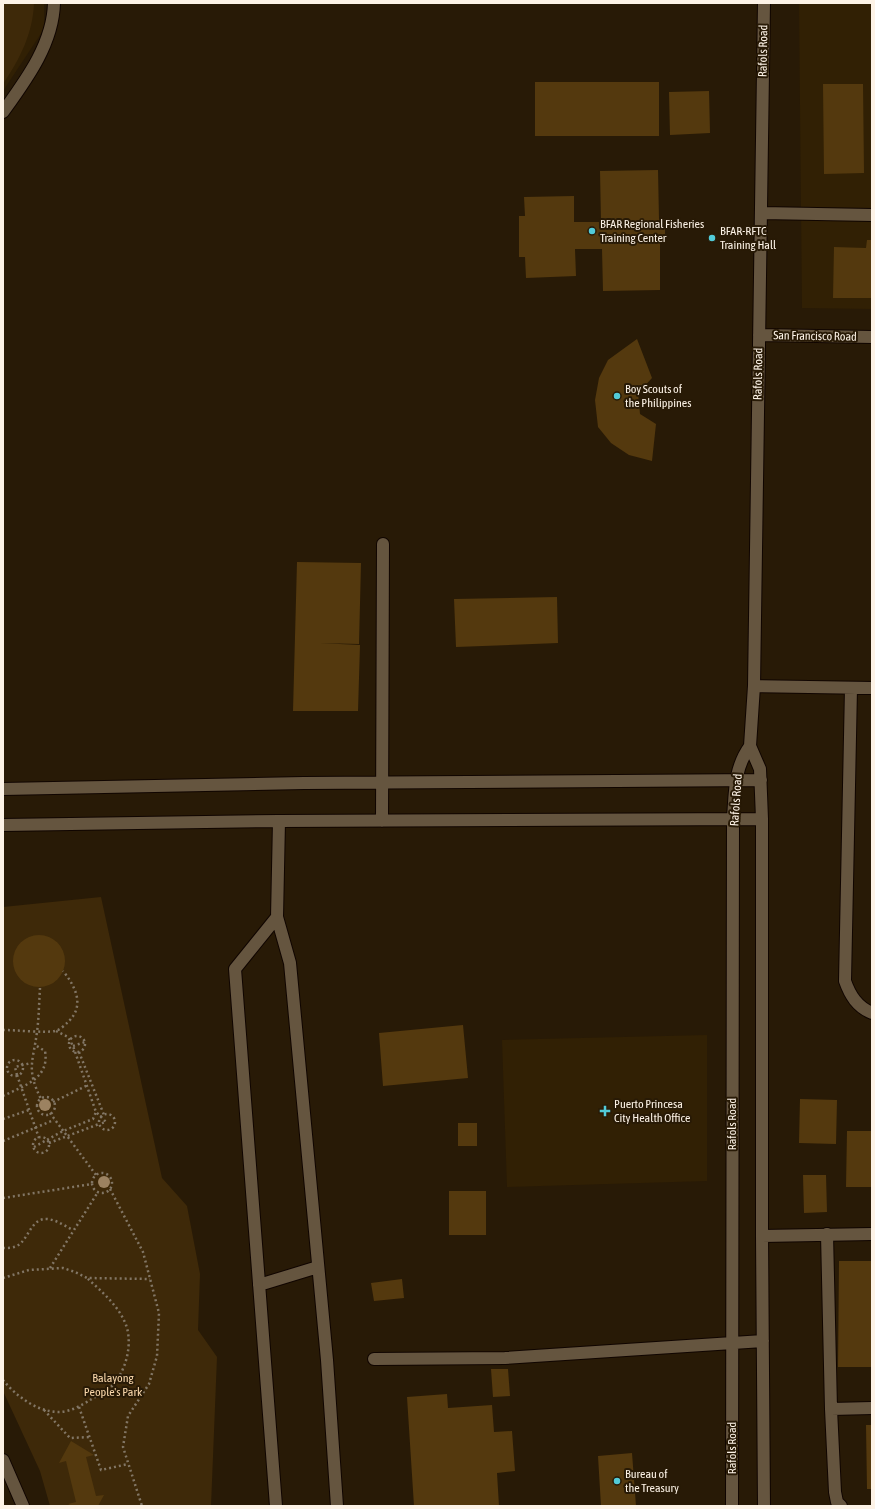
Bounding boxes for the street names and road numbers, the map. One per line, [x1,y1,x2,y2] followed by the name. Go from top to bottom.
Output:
[756,25,770,77] street label: Rafols Road
[773,328,857,344] street label: San Francisco Road
[751,348,765,400] street label: Rafols Road
[727,773,745,827] street label: Rafols Road
[725,1098,739,1150] street label: Rafols Road
[725,1422,739,1474] street label: Rafols Road

